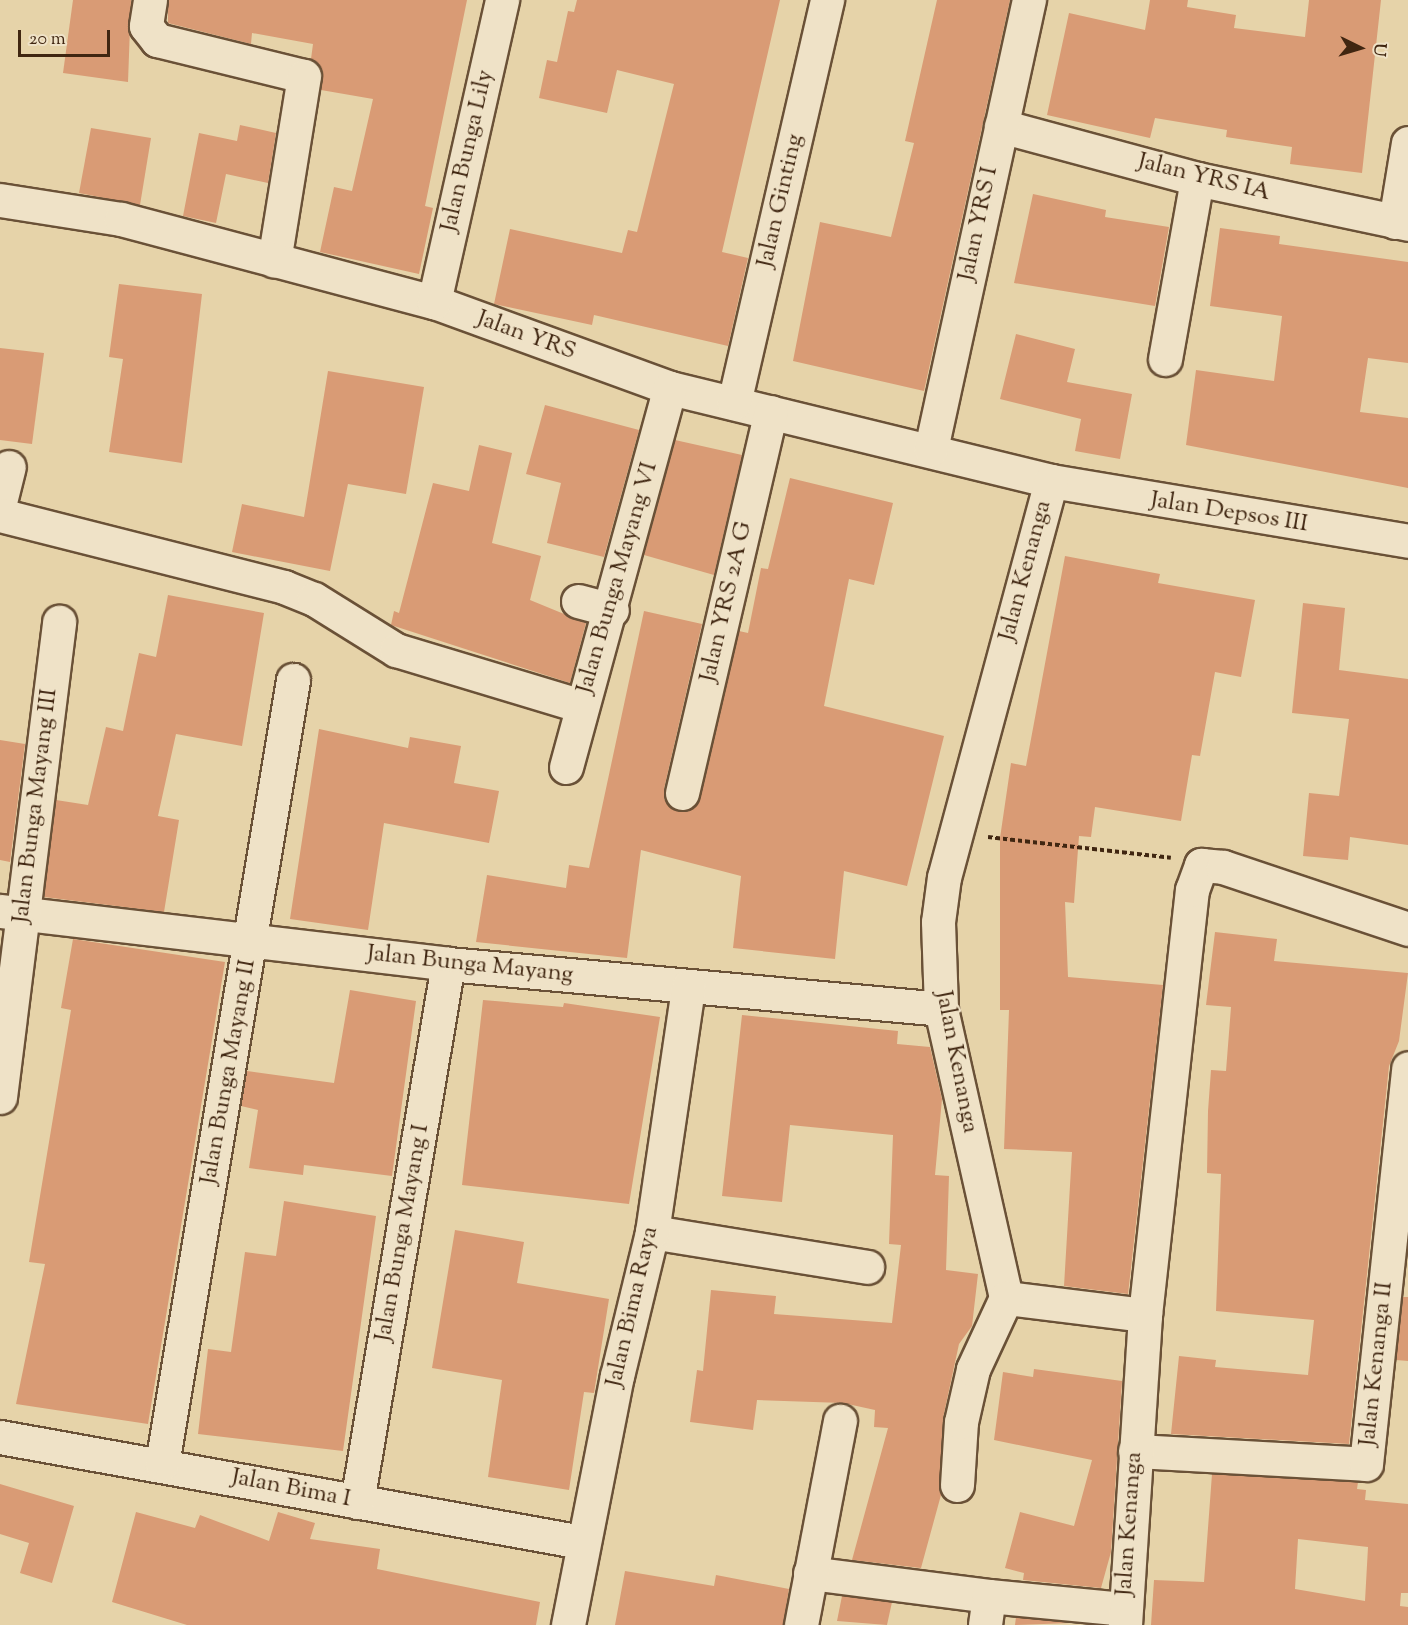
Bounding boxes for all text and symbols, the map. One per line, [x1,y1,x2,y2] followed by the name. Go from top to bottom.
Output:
[21,18,112,56] scale bar
[1330,18,1390,78] north arrow
[29,27,66,53] text: 20 m
[1366,42,1390,57] text: U
[435,67,501,235] street label: Jalan Bunga Lily
[752,131,810,271] street label: Jalan Ginting
[1135,148,1273,208] street label: Jalan YRS IA
[953,164,1005,284] street label: Jalan YRS I
[473,305,579,367] street label: Jalan YRS
[571,459,665,697] street label: Jalan Bunga Mayang VI
[1148,486,1310,540] street label: Jalan Depsos III
[993,497,1059,645] street label: Jalan Kenanga
[695,519,759,685] street label: Jalan YRS 2A G
[7,687,65,925] street label: Jalan Bunga Mayang III
[365,940,575,990] street label: Jalan Bunga Mayang
[195,957,263,1187] street label: Jalan Bunga Mayang II
[928,988,984,1136] street label: Jalan Kenanga
[370,1122,436,1344] street label: Jalan Bunga Mayang I
[601,1224,665,1390] street label: Jalan Bima Raya
[1354,1280,1400,1448] street label: Jalan Kenanga II
[1111,1451,1149,1597] street label: Jalan Kenanga
[229,1463,353,1515] street label: Jalan Bima I

